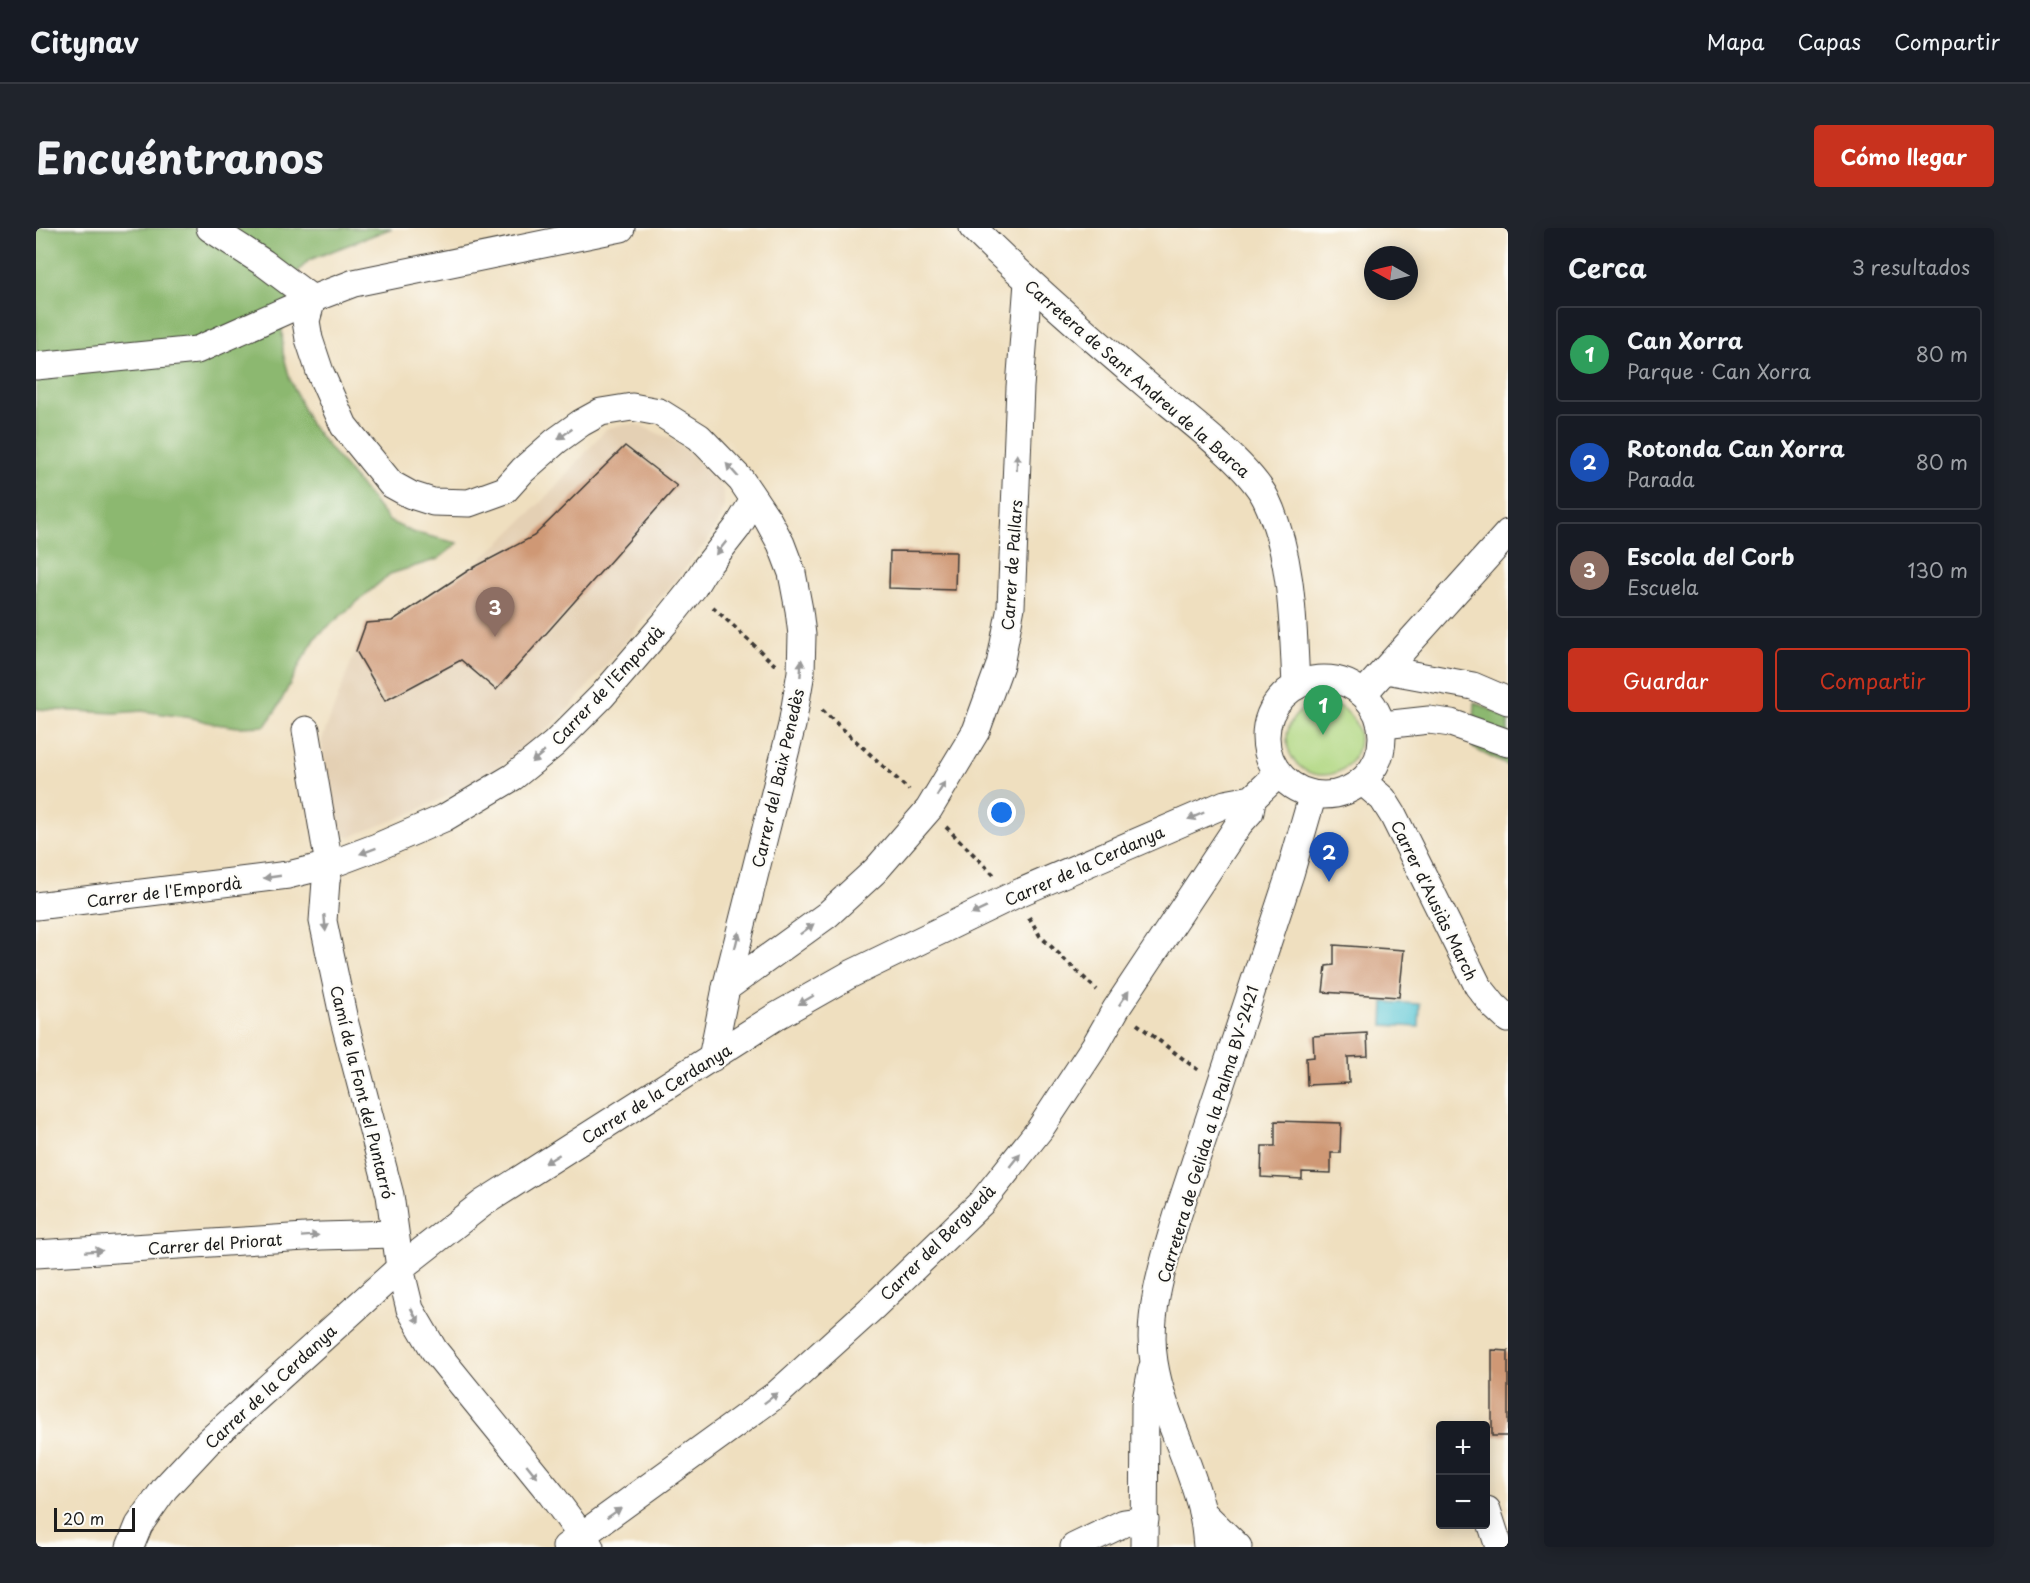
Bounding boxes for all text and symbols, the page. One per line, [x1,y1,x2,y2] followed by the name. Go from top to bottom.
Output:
[30,20,139,63] text: Citynav
[1707,25,1765,57] text: Mapa
[1798,25,1861,57] text: Capas
[1894,25,2000,57] text: Compartir
[36,125,324,188] text: Encuéntranos
[1814,125,1994,187] button: Cómo llegar
[1364,246,1418,300] north arrow
[1568,248,1647,287] text: Cerca
[1852,252,1970,282] text: 3 resultados
[1020,273,1256,483] street label: Carretera de Sant Andreu de la Barca
[1627,323,1743,356] text: Can Xorra
[1585,339,1594,369] text: 1
[1916,339,1968,369] text: 80 m
[1627,356,1811,386] text: Parque · Can Xorra
[558,428,574,440] one-way arrow
[1627,431,1845,464] text: Rotonda Can Xorra
[1582,447,1597,477] text: 2
[1916,447,1968,477] text: 80 m
[1013,453,1022,472] one-way arrow
[725,463,739,478] one-way arrow
[1627,464,1695,494] text: Parada
[994,499,1028,631] street label: Carrer de Pallars
[1627,539,1794,572] text: Escola del Corb
[715,540,728,556] one-way arrow
[1583,555,1596,585] text: 3
[1908,555,1968,585] text: 130 m
[1627,572,1699,602] text: Escuela
[476,588,514,637] pin: 3
[545,620,669,750] street label: Carrer de l'Empordà
[1568,648,1763,712] button: Guardar
[1775,648,1970,712] button: Compartir
[796,659,806,678] one-way arrow
[745,686,809,870] street label: Carrer del Baix Penedès
[1304,686,1342,735] pin: 1
[530,750,545,763] one-way arrow
[936,781,947,797] one-way arrow
[987,798,1016,827] your location
[1187,811,1205,821] one-way arrow
[1386,816,1484,984] street label: Carrer d'Ausiàs March
[1000,819,1168,911] street label: Carrer de la Cerdanya
[1310,832,1348,882] pin: 2
[359,846,377,856] one-way arrow
[85,870,243,912] street label: Carrer de l'Empordà
[263,872,282,881] one-way arrow
[971,907,988,916] one-way arrow
[320,913,330,932] one-way arrow
[800,924,815,936] one-way arrow
[733,930,743,949] one-way arrow
[1150,982,1264,1286] street label: Carretera de Gelida a la Palma BV-2421
[325,983,401,1201] street label: Camí de la Font del Puntarró
[1118,990,1130,1006] one-way arrow
[797,994,814,1004] one-way arrow
[576,1037,736,1149] street label: Carrer de la Cerdanya
[1009,1152,1021,1167] one-way arrow
[544,1153,560,1165] one-way arrow
[874,1179,1000,1305] street label: Carrer del Berguedà
[147,1226,283,1260] street label: Carrer del Priorat
[300,1232,319,1241] one-way arrow
[85,1247,104,1256] one-way arrow
[410,1308,420,1325] one-way arrow
[199,1318,341,1454] street label: Carrer de la Cerdanya
[764,1393,779,1405] one-way arrow
[1436,1421,1490,1529] map controls
[1436,1421,1490,1475] button: +
[526,1464,538,1479] one-way arrow
[1436,1475,1490,1529] button: −
[54,1505,135,1532] scale bar
[63,1506,104,1530] text: 20 m
[605,1507,621,1519] one-way arrow

